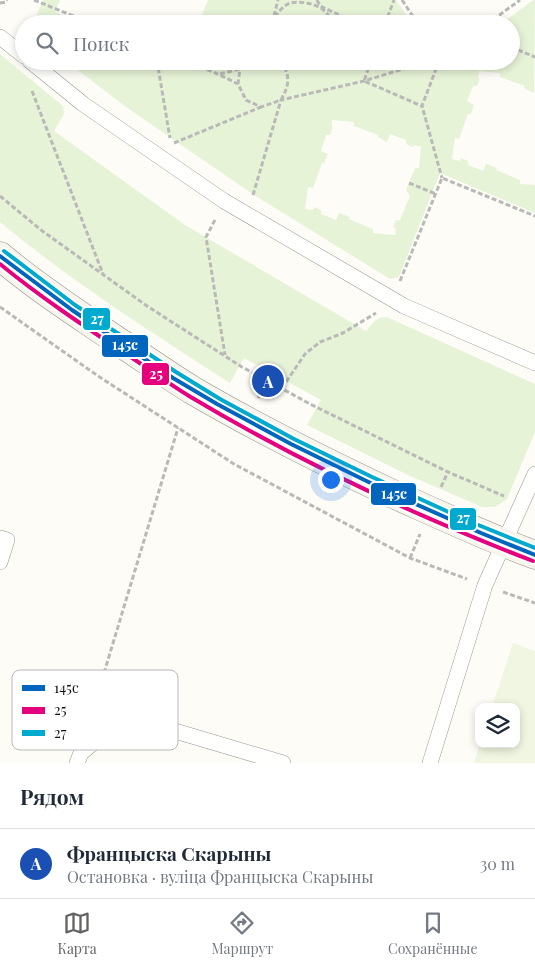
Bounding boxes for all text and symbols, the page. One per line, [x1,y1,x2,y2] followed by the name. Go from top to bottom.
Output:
[15,15,520,70] search box
[33,29,61,57] icon: search
[73,30,129,56] text: Поиск
[82,307,111,331] line badge: 27
[90,309,104,328] text: 27
[101,334,149,358] line badge: 145с
[112,335,138,354] text: 145с
[141,362,170,386] line badge: 25
[252,362,284,400] pin: A
[149,364,163,383] text: 25
[318,467,344,493] your location
[370,482,417,506] line badge: 145с
[381,484,407,503] text: 145с
[449,507,477,531] line badge: 27
[456,508,470,527] text: 27
[12,670,178,750] legend
[54,678,79,697] text: 145с
[54,700,67,719] text: 25
[475,703,520,748] map controls
[475,703,520,748] button: layers
[54,723,67,742] text: 27
[20,782,84,810] text: Рядом
[67,840,271,866] text: Францыска Скарыны
[31,853,41,874] text: A
[480,853,515,874] text: 30 m
[67,866,373,887] text: Остановка · вуліца Францыска Скарыны
[57,909,97,958] tab: Карта
[212,909,273,958] tab: Маршрут
[388,909,478,958] tab: Сохранённые

